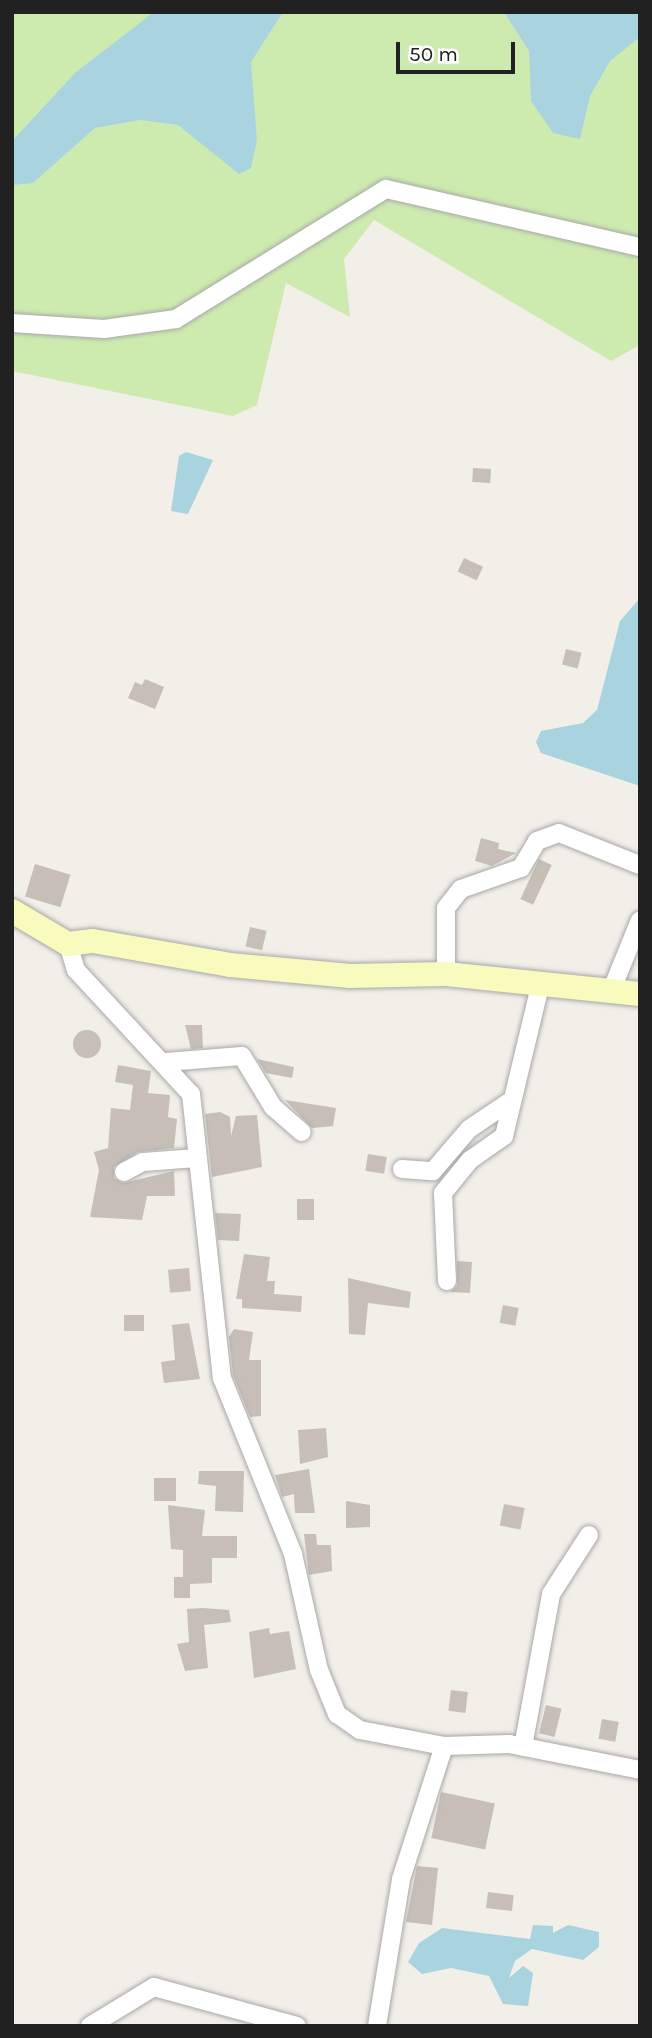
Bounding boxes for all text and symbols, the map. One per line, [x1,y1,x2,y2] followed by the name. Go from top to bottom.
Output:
[400,28,519,72] scale bar
[409,42,458,66] text: 50 m

